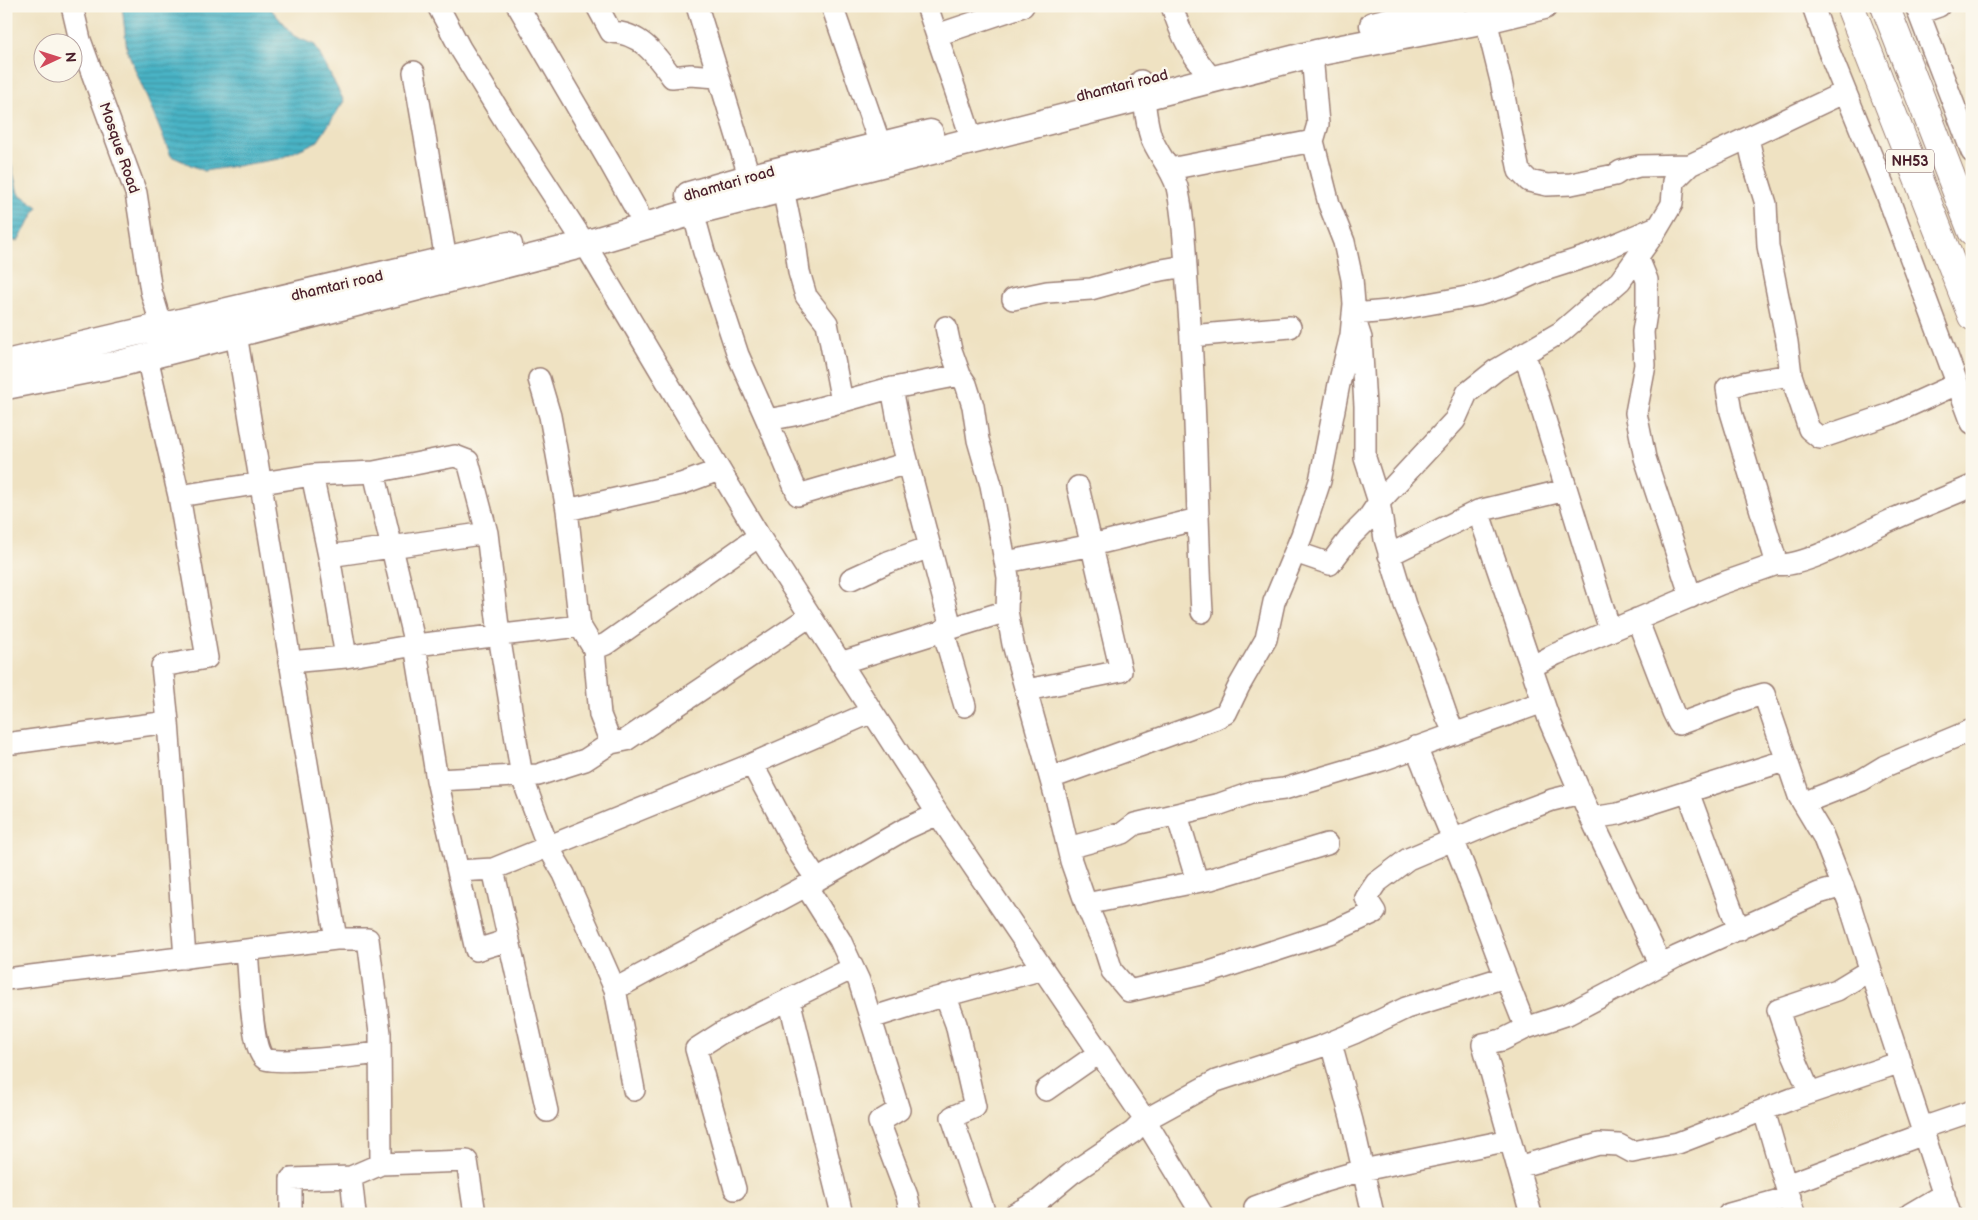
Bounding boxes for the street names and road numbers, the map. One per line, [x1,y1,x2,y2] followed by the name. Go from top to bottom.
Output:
[1074,65,1170,107] street label: dhamtari road
[95,100,143,196] street label: Mosque Road
[1886,150,1934,172] road number: NH53
[681,162,777,206] street label: dhamtari road
[289,266,385,306] street label: dhamtari road

